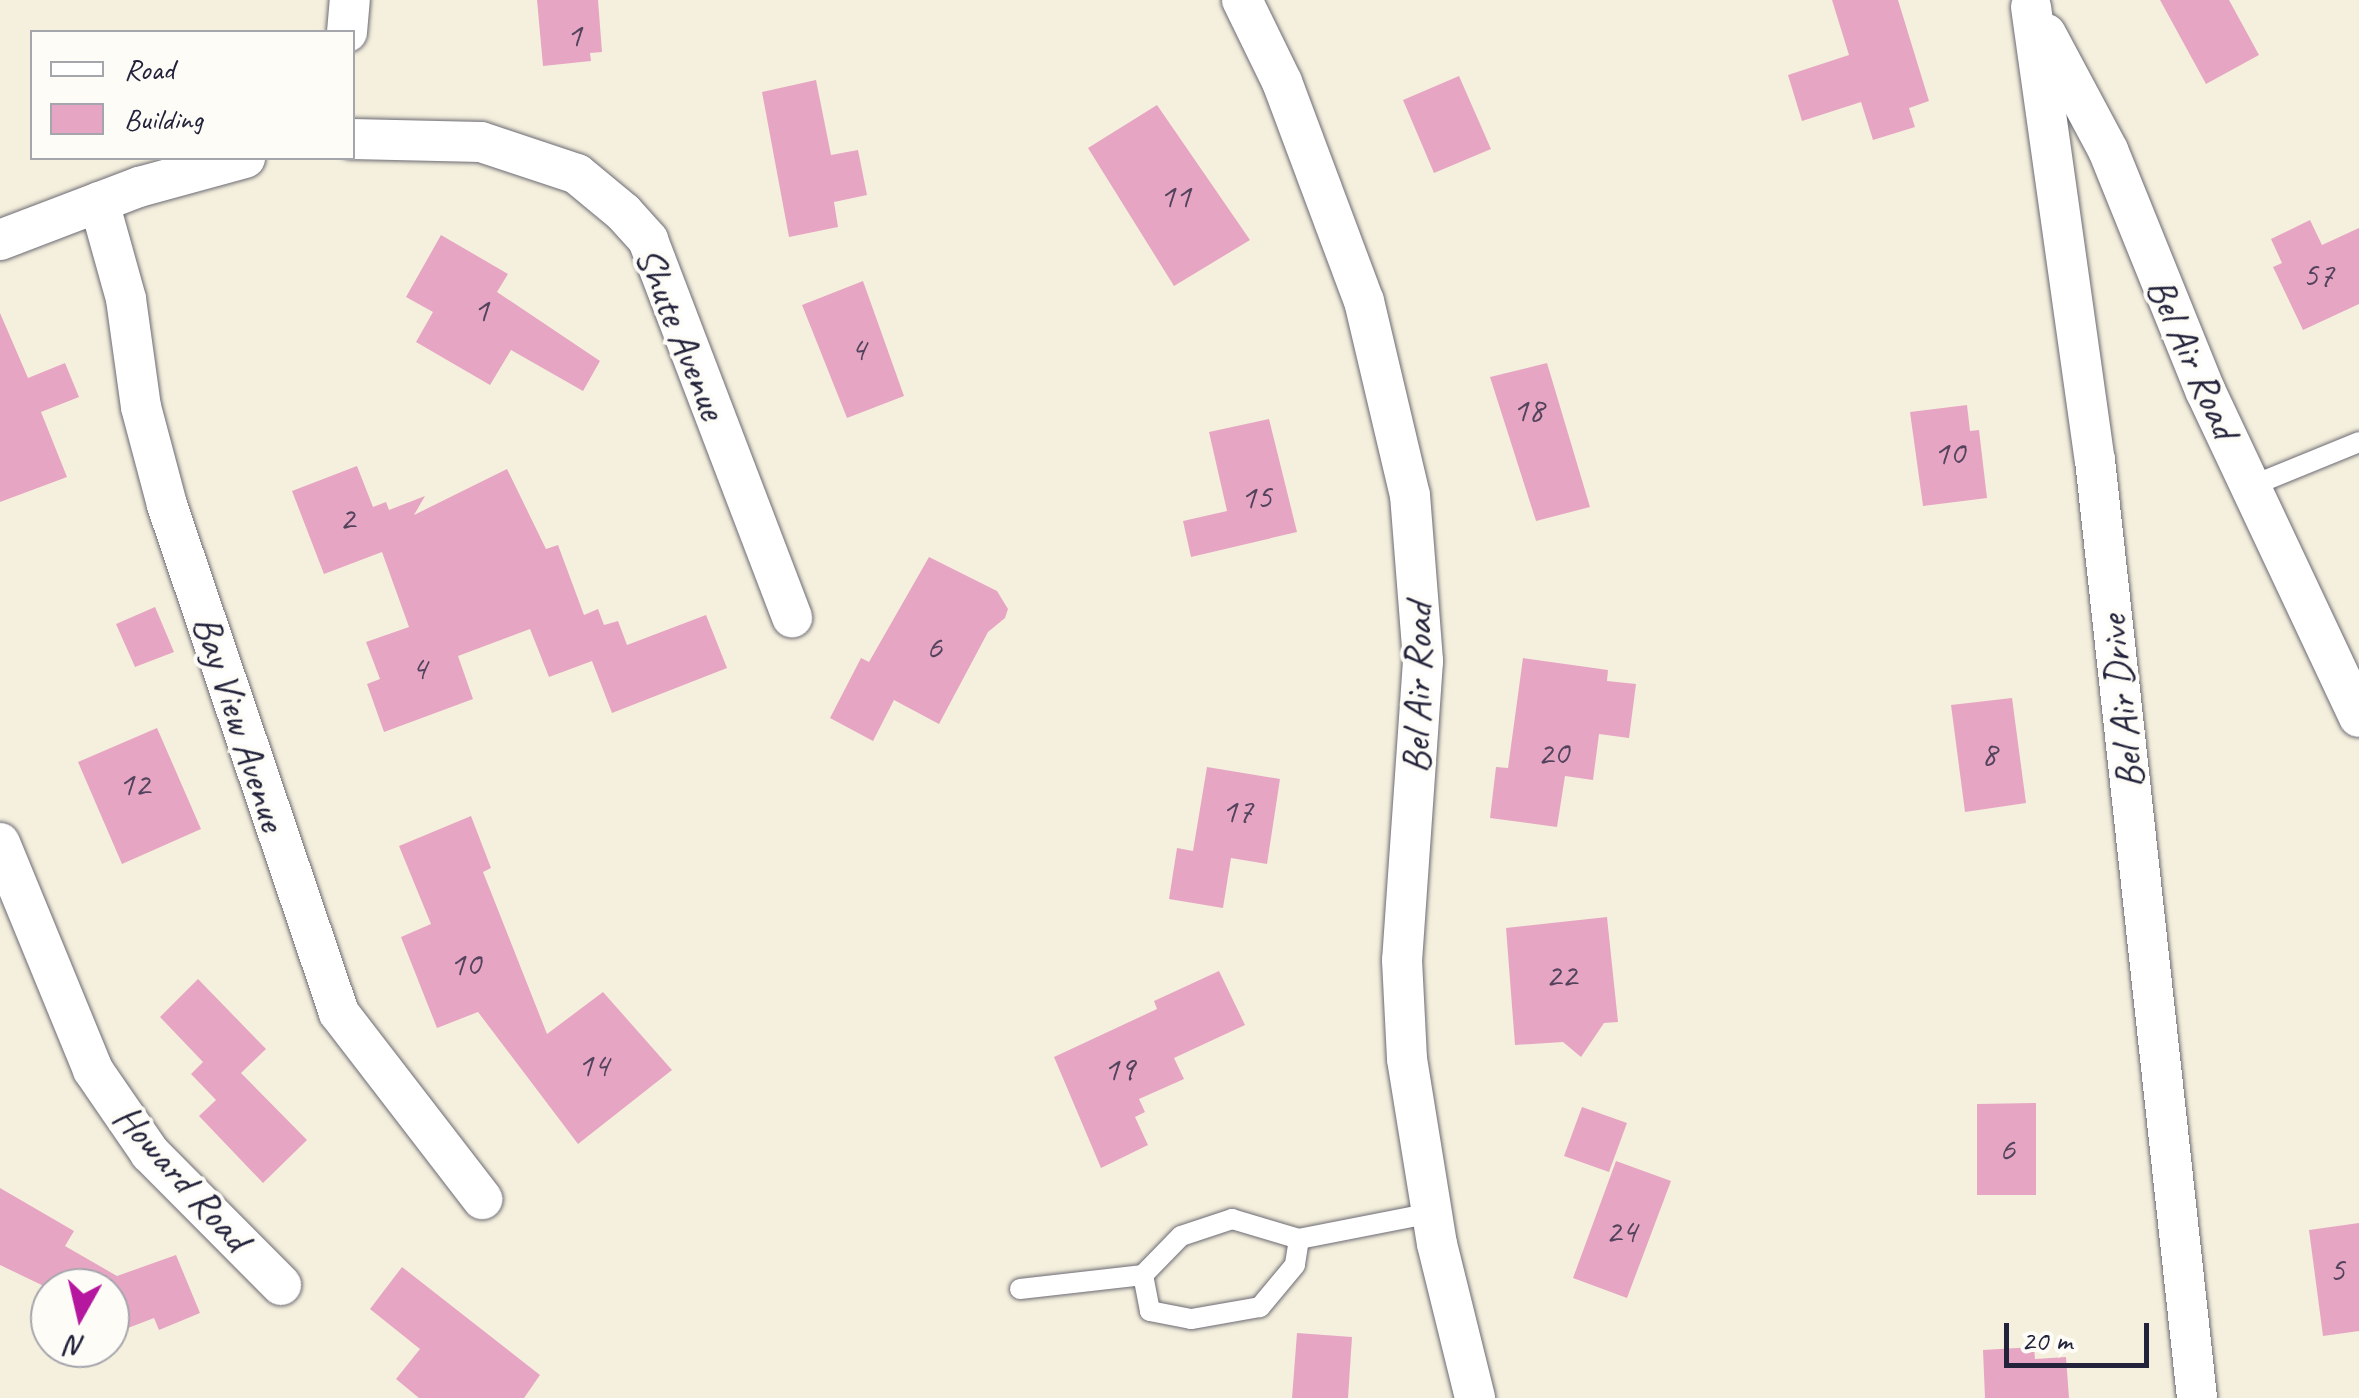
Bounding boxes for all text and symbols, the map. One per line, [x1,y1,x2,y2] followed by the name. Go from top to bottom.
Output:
[566,14,582,56] house number: 1
[30,30,355,160] legend
[124,50,174,88] text: Road
[124,100,203,138] text: Building
[1159,175,1191,217] house number: 11
[625,240,737,426] street label: Shute Avenue
[2302,254,2334,296] house number: 57
[2137,271,2249,445] street label: Bel Air Road
[473,289,489,331] house number: 1
[850,328,866,370] house number: 4
[1512,389,1544,431] house number: 18
[1933,432,1965,474] house number: 10
[1240,476,1272,518] house number: 15
[339,497,355,539] house number: 2
[1392,603,1442,773] street label: Bel Air Road
[183,609,297,837] street label: Bay View Avenue
[2088,613,2154,791] street label: Bel Air Drive
[926,626,942,668] house number: 6
[411,647,427,689] house number: 4
[1537,732,1569,774] house number: 20
[1981,733,1997,775] house number: 8
[118,763,150,805] house number: 12
[1221,790,1253,832] house number: 17
[449,943,481,985] house number: 10
[1545,954,1577,996] house number: 22
[577,1044,609,1086] house number: 14
[1103,1048,1135,1090] house number: 19
[104,1094,260,1260] street label: Howard Road
[1999,1128,2015,1170] house number: 6
[1605,1210,1637,1252] house number: 24
[2329,1249,2345,1291] house number: 5
[30,1268,130,1368] north arrow
[2009,1303,2154,1365] scale bar
[2021,1321,2072,1359] text: 20 m
[65,1328,87,1365] text: N

